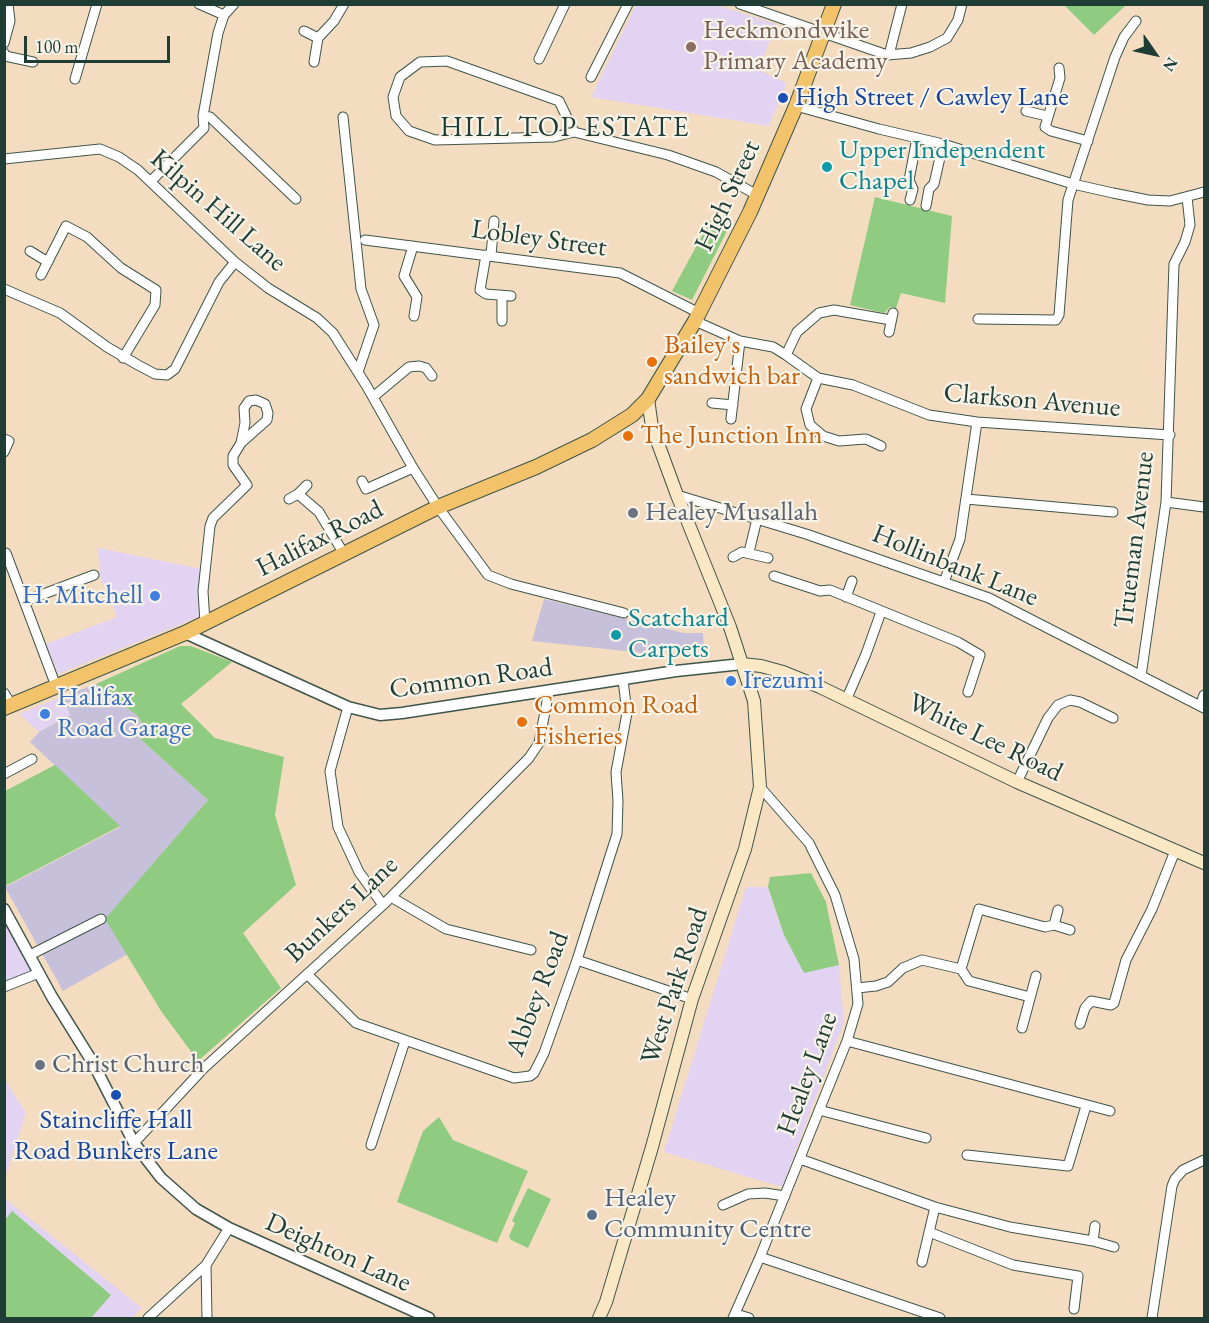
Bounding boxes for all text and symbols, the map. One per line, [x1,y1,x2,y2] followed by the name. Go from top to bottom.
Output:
[703,15,888,78] place label: Heckmondwike Primary Academy
[27,24,172,62] scale bar
[1125,24,1185,84] north arrow
[35,35,79,58] text: 100 m
[684,40,698,54] marker: Heckmondwike Primary Academy
[1158,53,1183,76] text: N
[795,82,1069,114] place label: High Street / Cawley Lane
[776,91,790,105] marker: High Street / Cawley Lane
[440,111,690,145] district label: HILL TOP ESTATE
[688,135,768,257] street label: High Street
[839,135,1045,198] place label: Upper Independent Chapel
[143,143,293,279] street label: Kilpin Hill Lane
[820,160,834,174] marker: Upper Independent Chapel
[469,213,609,265] street label: Lobley Street
[664,330,800,393] place label: Bailey's sandwich bar
[645,355,659,369] marker: Bailey's sandwich bar
[942,377,1122,425] street label: Clarkson Avenue
[640,420,822,452] place label: The Junction Inn
[621,429,635,443] marker: The Junction Inn
[1108,450,1162,630] street label: Trueman Avenue
[251,493,389,585] street label: Halifax Road
[645,497,818,529] place label: Healey Musallah
[626,506,640,520] marker: Healey Musallah
[867,518,1043,614] street label: Hollinbank Lane
[22,580,143,612] place label: H. Mitchell
[148,589,162,603] marker: H. Mitchell
[628,603,729,666] place label: Scatchard Carpets
[609,628,623,642] marker: Scatchard Carpets
[388,652,554,706] street label: Common Road
[743,665,824,697] place label: Irezumi
[724,674,738,688] marker: Irezumi
[57,682,191,745] place label: Halifax Road Garage
[902,687,1068,789] street label: White Lee Road
[534,690,698,753] place label: Common Road Fisheries
[38,707,52,721] marker: Halifax Road Garage
[515,715,529,729] marker: Common Road Fisheries
[279,850,405,970] street label: Bunkers Lane
[634,903,716,1069] street label: West Park Road
[499,927,577,1061] street label: Abbey Road
[771,1008,845,1140] street label: Healey Lane
[52,1049,205,1081] place label: Christ Church
[33,1058,47,1072] marker: Christ Church
[109,1088,123,1102] marker: Staincliffe Hall Road Bunkers Lane
[14,1105,218,1168] place label: Staincliffe Hall Road Bunkers Lane
[604,1183,811,1246] place label: Healey Community Centre
[260,1206,416,1300] street label: Deighton Lane
[585,1208,599,1222] marker: Healey Community Centre

